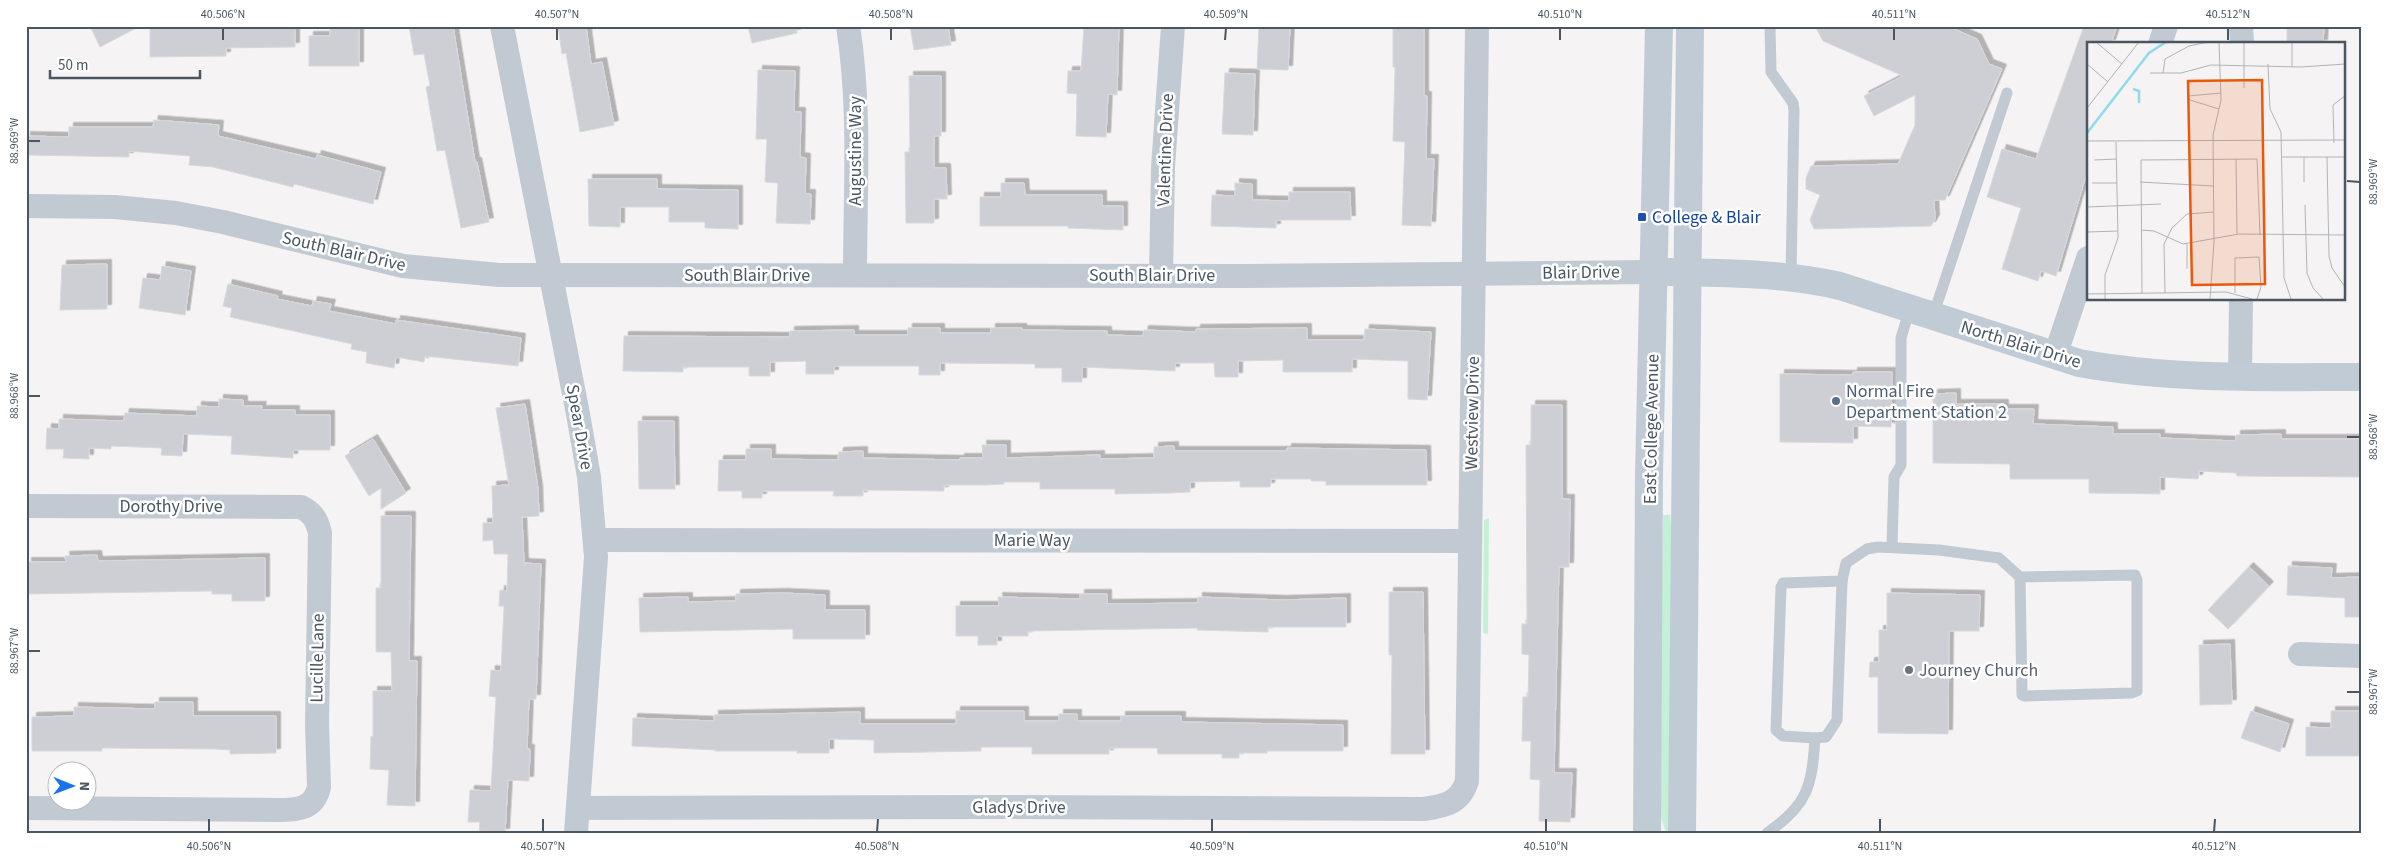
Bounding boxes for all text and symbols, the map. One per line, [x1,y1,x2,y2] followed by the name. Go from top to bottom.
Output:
[201,6,245,23] text: 40.506°N
[535,6,579,23] text: 40.507°N
[869,6,913,23] text: 40.508°N
[1204,6,1248,23] text: 40.509°N
[1538,6,1582,23] text: 40.510°N
[1872,6,1916,23] text: 40.511°N
[2206,6,2250,23] text: 40.512°N
[2087,42,2344,300] inset map
[50,48,200,80] scale bar
[58,55,88,76] text: 50 m
[1151,93,1180,207] street label: Valentine Drive
[843,96,868,206] street label: Augustine Way
[6,117,23,164] text: 88.969°W
[2365,158,2382,205] text: 88.969°W
[1652,205,1762,230] place label: College & Blair
[1636,211,1648,223] marker: College & Blair
[280,225,408,278] street label: South Blair Drive
[1542,259,1620,286] street label: Blair Drive
[684,263,810,288] street label: South Blair Drive
[1089,263,1215,288] street label: South Blair Drive
[1958,314,2084,375] street label: North Blair Drive
[1638,354,1665,504] street label: East College Avenue
[1459,356,1486,470] street label: Westview Drive
[6,372,23,419] text: 88.968°W
[1846,379,2007,425] place label: Normal Fire Department Station 2
[560,382,599,472] street label: Spear Drive
[1830,395,1842,407] marker: Normal Fire Department Station 2
[2365,413,2382,460] text: 88.968°W
[119,494,223,519] street label: Dorothy Drive
[994,528,1071,553] street label: Marie Way
[304,613,331,703] street label: Lucille Lane
[6,627,23,674] text: 88.967°W
[1919,658,2038,683] place label: Journey Church
[1903,664,1915,676] marker: Journey Church
[2365,668,2382,715] text: 88.967°W
[48,762,98,812] north arrow
[74,781,94,791] text: N
[972,795,1066,820] street label: Gladys Drive
[187,838,231,855] text: 40.506°N
[521,838,565,855] text: 40.507°N
[855,838,899,855] text: 40.508°N
[1190,838,1234,855] text: 40.509°N
[1524,838,1568,855] text: 40.510°N
[1858,838,1902,855] text: 40.511°N
[2192,838,2236,855] text: 40.512°N

